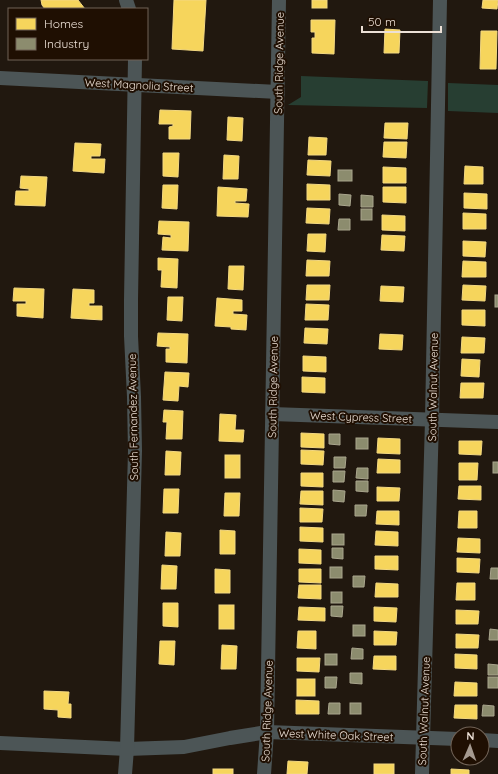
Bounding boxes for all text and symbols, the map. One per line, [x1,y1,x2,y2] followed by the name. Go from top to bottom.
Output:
[8,8,148,60] legend
[362,8,441,34] scale bar
[271,12,287,114] street label: South Ridge Avenue
[368,14,396,29] text: 50 m
[44,16,84,31] text: Homes
[44,36,89,51] text: Industry
[84,75,194,95] street label: West Magnolia Street
[425,333,441,441] street label: South Walnut Avenue
[265,336,281,438] street label: South Ridge Avenue
[125,354,141,480] street label: South Fernandez Avenue
[310,408,413,426] street label: West Cypress Street
[415,656,433,766] street label: South Walnut Avenue
[258,660,276,762] street label: South Ridge Avenue
[278,726,394,744] street label: West White Oak Street
[450,726,490,766] north arrow
[466,729,475,743] text: N

